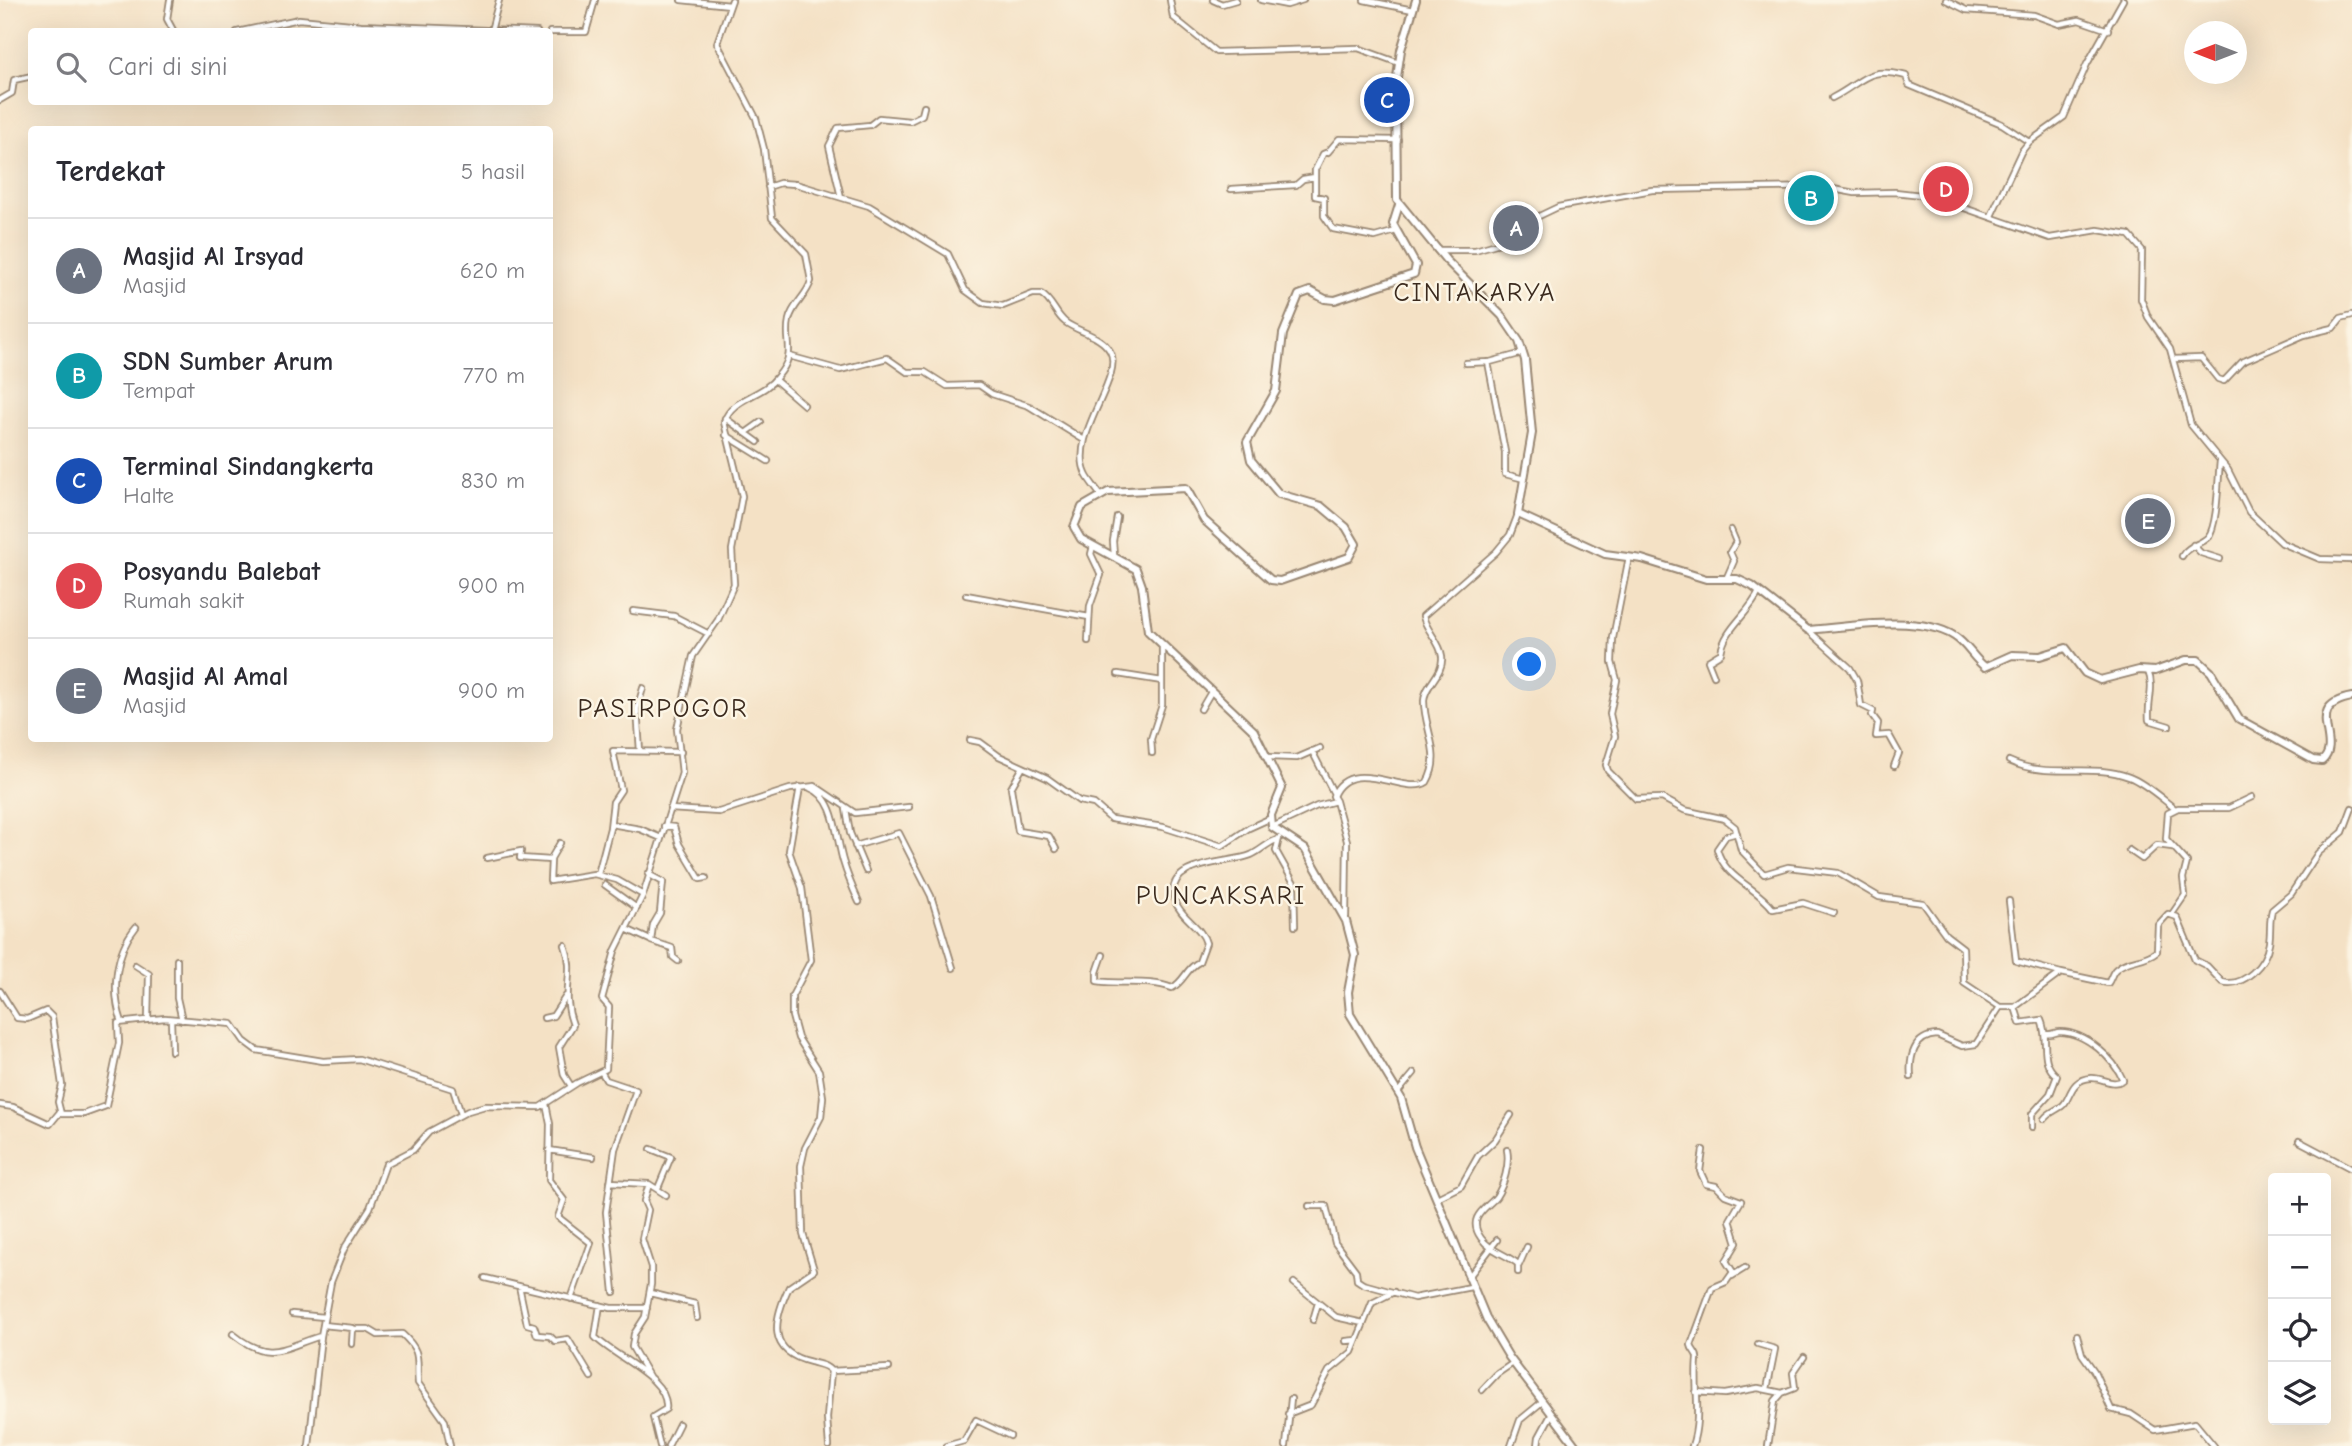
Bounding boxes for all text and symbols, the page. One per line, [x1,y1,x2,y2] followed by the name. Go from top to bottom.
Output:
[2184,21,2247,84] north arrow
[28,28,553,105] search box
[52,48,90,86] icon: search
[108,52,228,82] text: Cari di sini
[1364,74,1410,126] pin: C
[56,154,165,189] text: Terdekat
[461,158,525,185] text: 5 hasil
[1923,163,1969,215] pin: D
[1788,172,1834,224] pin: B
[1493,202,1539,254] pin: A
[123,242,304,272] text: Masjid Al Irsyad
[73,257,85,284] text: A
[460,257,525,284] text: 620 m
[123,272,187,299] text: Masjid
[1394,278,1556,308] district label: CINTAKARYA
[123,347,333,377] text: SDN Sumber Arum
[72,362,86,389] text: B
[463,362,525,389] text: 770 m
[123,377,194,404] text: Tempat
[123,452,374,482] text: Terminal Sindangkerta
[72,467,86,494] text: C
[461,467,525,494] text: 830 m
[123,482,174,509] text: Halte
[2125,495,2171,547] pin: E
[123,557,320,587] text: Posyandu Balebat
[72,572,86,599] text: D
[458,572,525,599] text: 900 m
[123,587,244,614] text: Rumah sakit
[1512,647,1546,681] your location
[123,662,288,692] text: Masjid Al Amal
[72,677,86,704] text: E
[458,677,525,704] text: 900 m
[123,692,187,719] text: Masjid
[578,694,748,724] district label: PASIRPOGOR
[1136,881,1306,911] district label: PUNCAKSARI
[2268,1173,2331,1425] map controls
[2268,1173,2331,1236] button: +
[2268,1236,2331,1299] button: −
[2268,1299,2331,1362] button: locate
[2268,1362,2331,1425] button: layers

